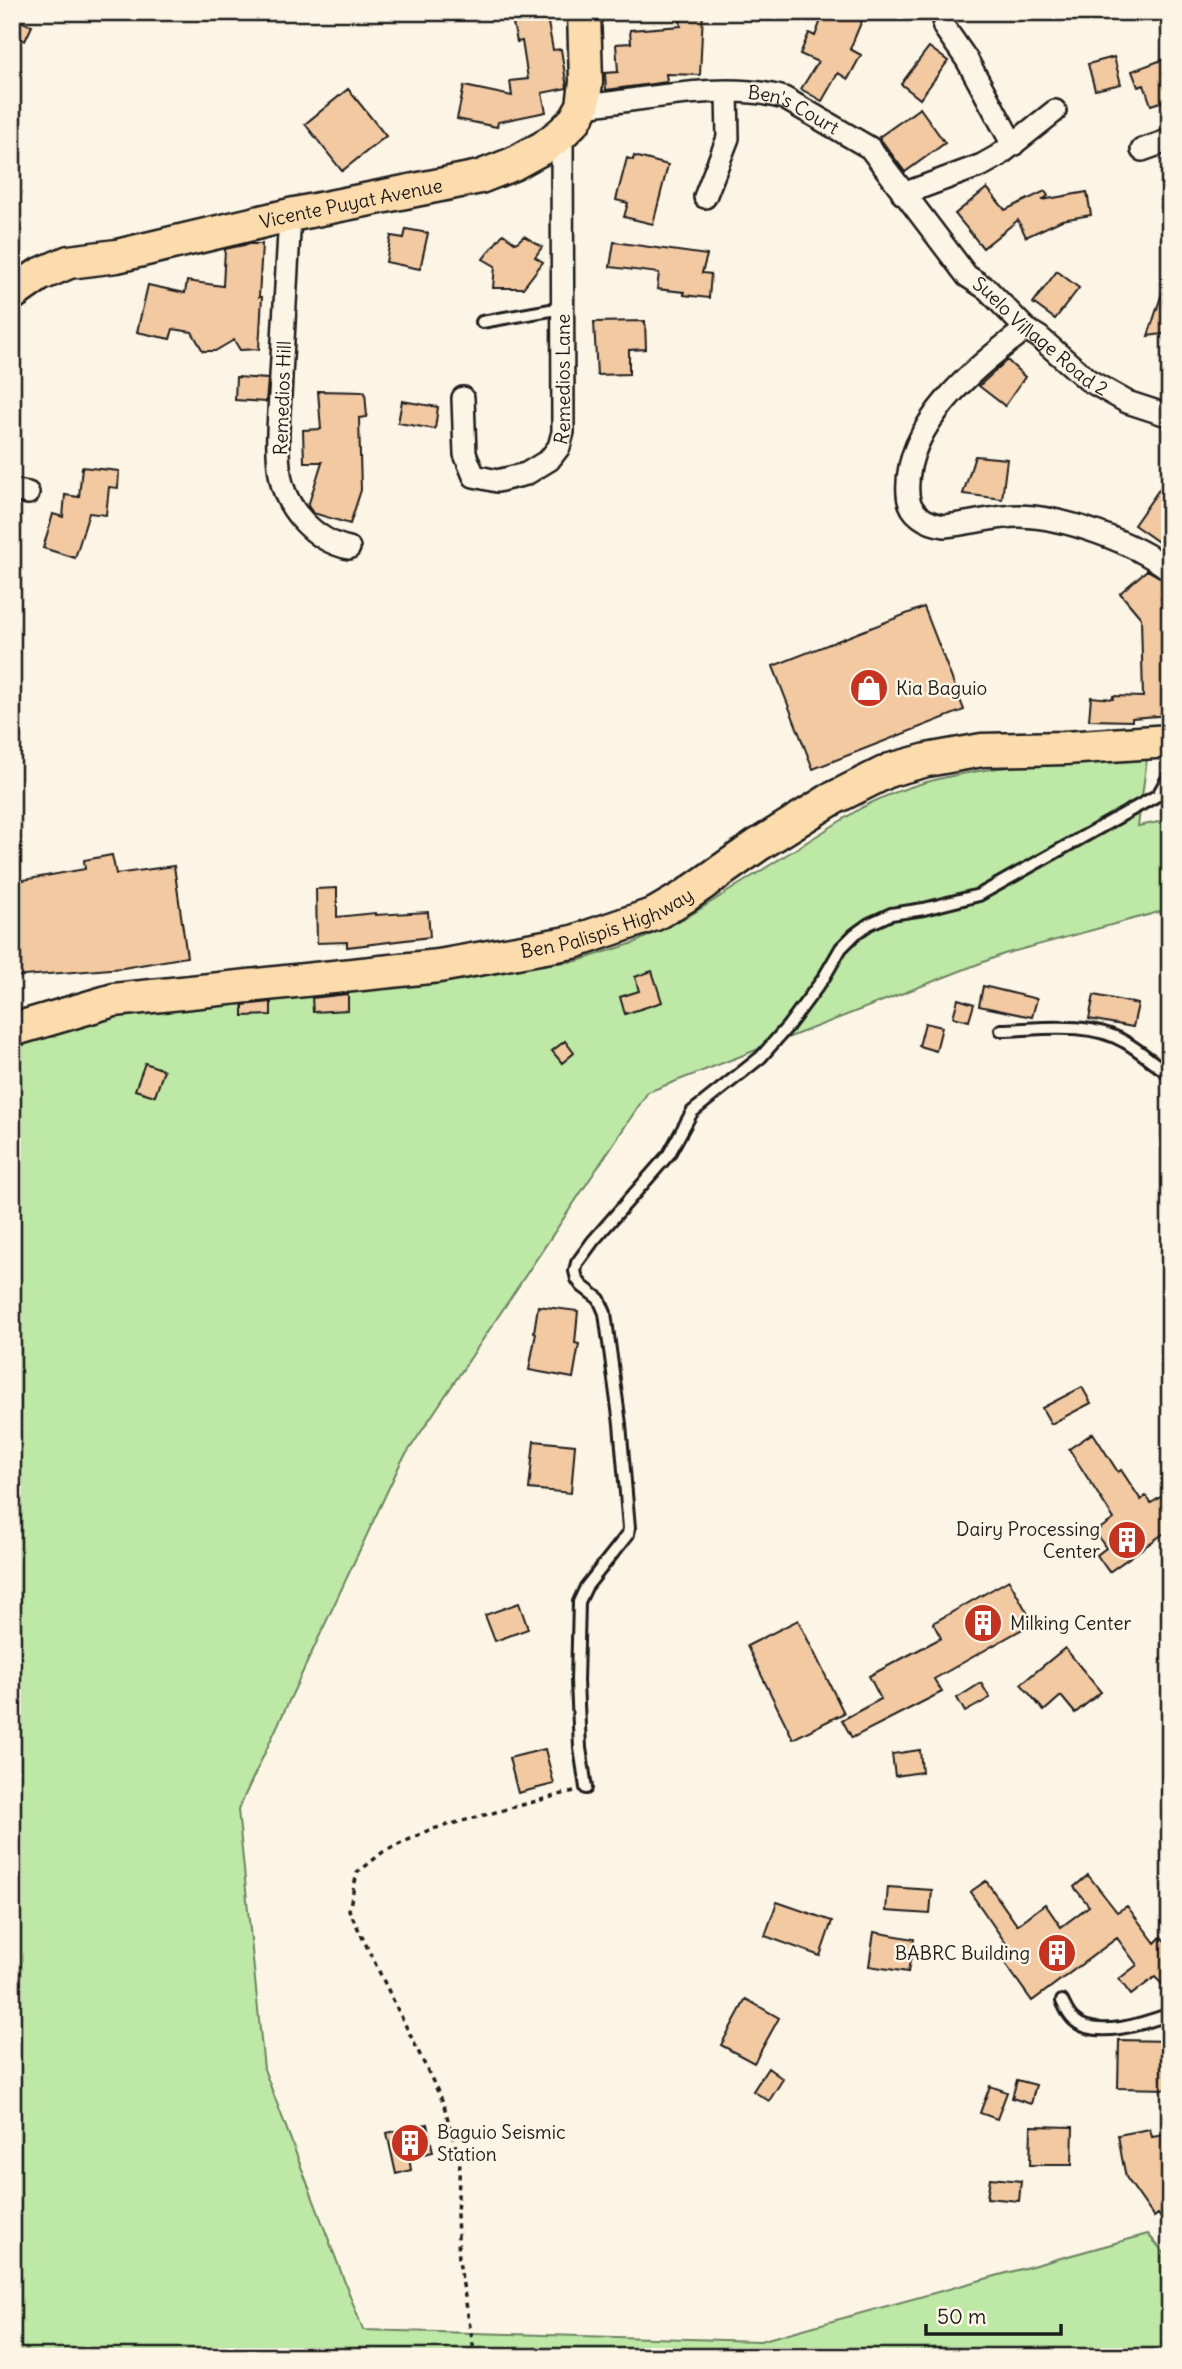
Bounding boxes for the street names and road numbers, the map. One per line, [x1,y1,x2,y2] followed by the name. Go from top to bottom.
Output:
[747,80,843,139] street label: Ben's Court
[257,173,445,234] street label: Vicente Puyat Avenue
[969,271,1112,401] street label: Suelo Village Road 2
[548,314,575,447] street label: Remedios Lane
[268,340,296,456] street label: Remedios Hill
[519,882,698,963] street label: Ben Palispis Highway

